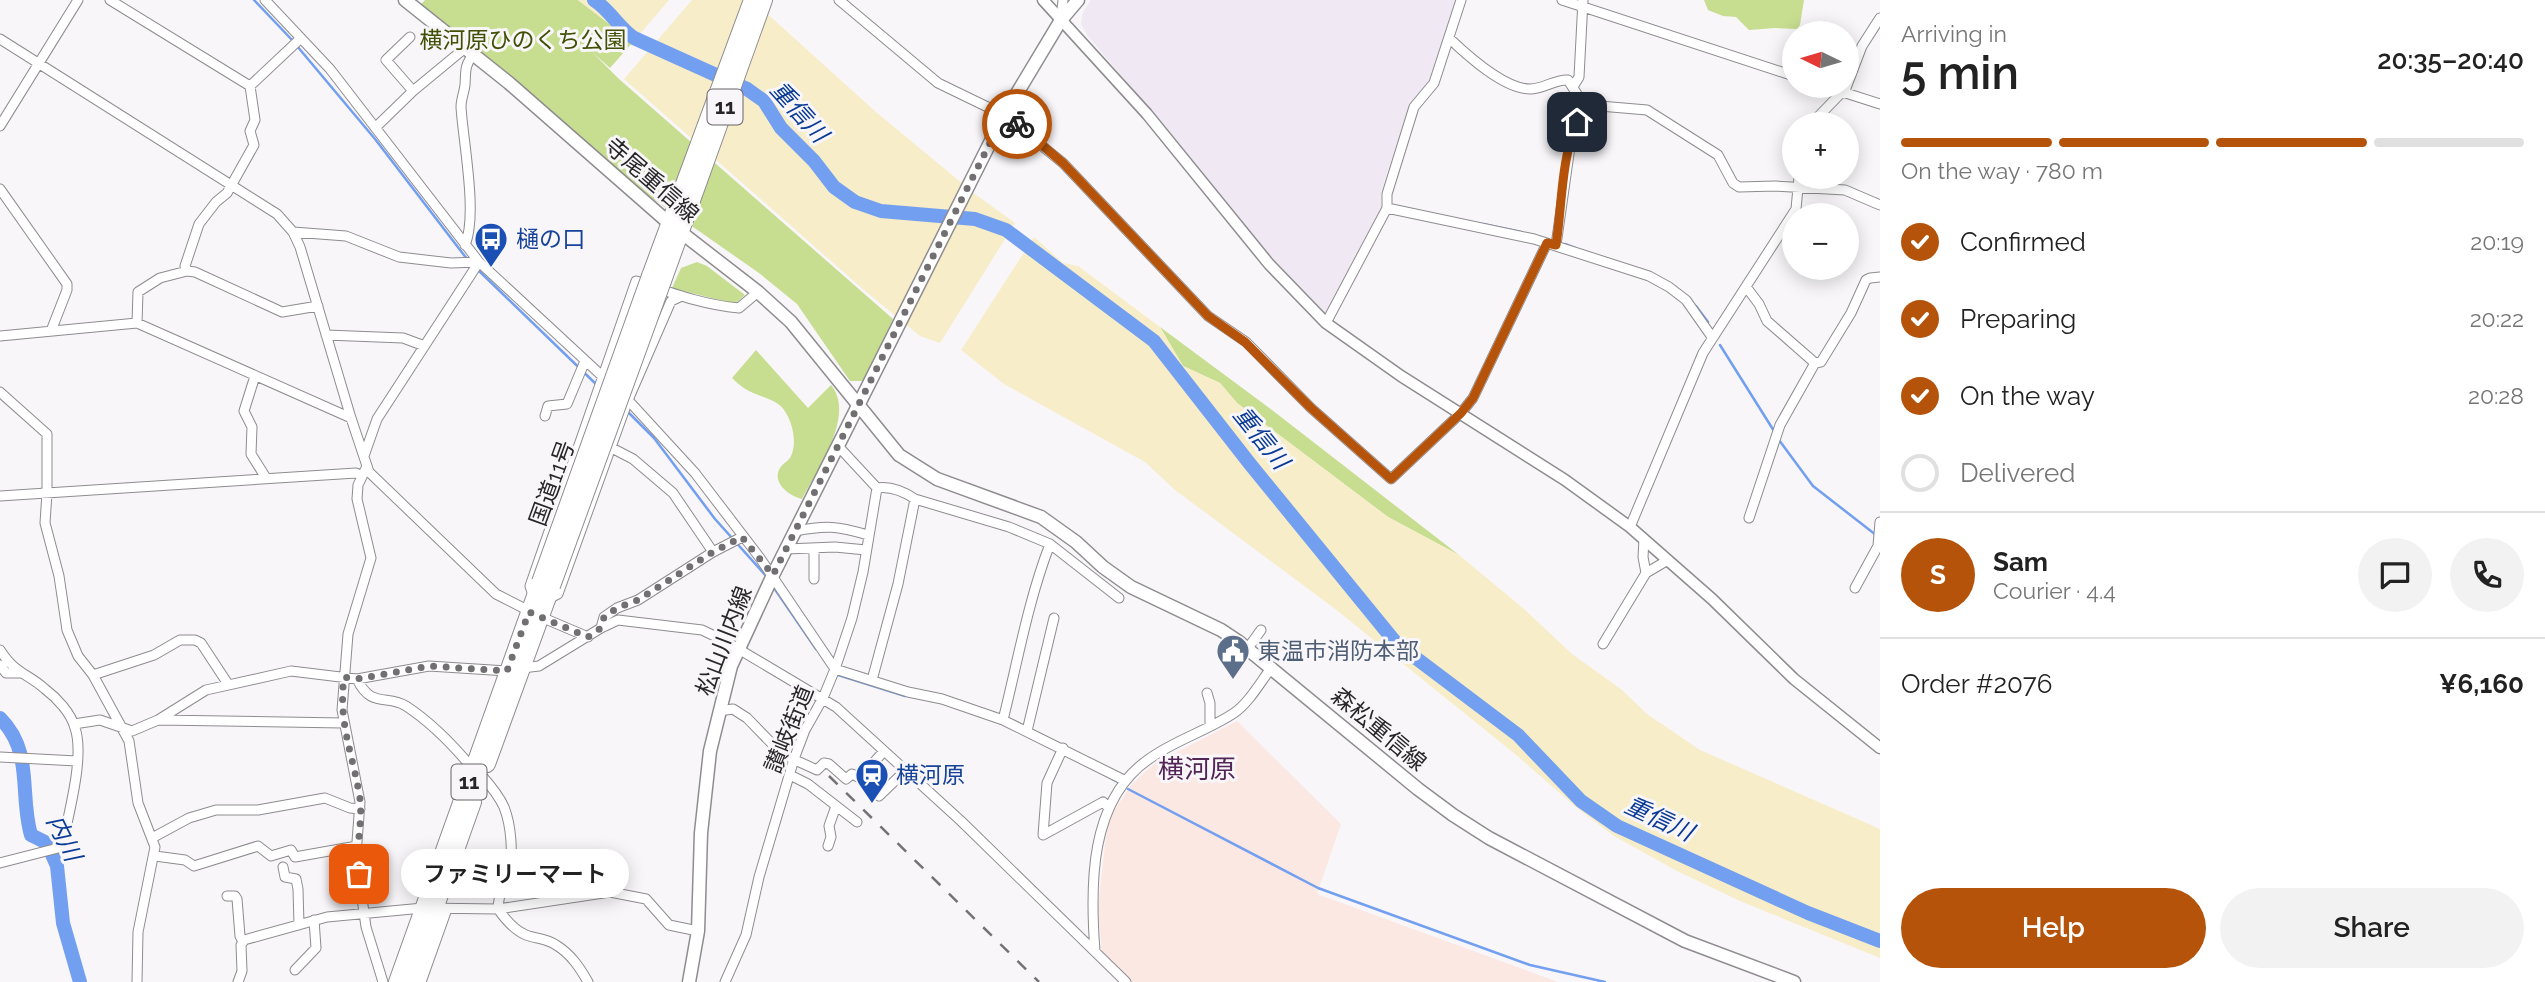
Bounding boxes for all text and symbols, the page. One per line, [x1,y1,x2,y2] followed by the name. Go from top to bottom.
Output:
[1901,20,2007,47] text: Arriving in
[1782,21,1858,98] north arrow
[1782,21,1859,280] map controls
[420,26,627,53] park label: 横河原ひのくち公園
[2377,45,2524,75] text: 20:35–20:40
[1901,46,2019,100] text: 5 min
[765,75,836,150] water label: 重信川
[982,89,1052,159] courier
[708,90,742,124] road number: 11
[1547,92,1607,152] pin
[1558,103,1596,141] icon: home
[998,105,1036,143] icon: bike
[1782,112,1859,189] button: +
[600,132,705,228] street label: 寺尾重信線
[1901,157,2103,184] text: On the way · 780 m
[1782,203,1859,280] button: −
[472,220,510,269] bus stop icon: 樋の口
[1901,223,1939,261] icon: check
[516,225,585,252] place label: 樋の口
[1960,227,2086,257] text: Confirmed
[2470,228,2524,255] text: 20:19
[1901,300,1939,338] icon: check
[1960,304,2076,334] text: Preparing
[2470,305,2524,332] text: 20:22
[1901,377,1939,415] icon: check
[1960,381,2095,411] text: On the way
[2468,382,2524,409] text: 20:28
[1227,401,1297,477] water label: 重信川
[524,437,579,529] street label: 国道11号
[1960,458,2075,488] text: Delivered
[2358,538,2432,612] button: chat
[2450,538,2524,612] button: phone
[1993,547,2048,577] text: Sam
[1930,560,1946,590] text: S
[1993,577,2116,604] text: Courier · 4.4
[690,582,757,699] street label: 松山川内線
[1214,632,1252,681] public building icon: 東温市消防本部
[1258,637,1419,664] place label: 東温市消防本部
[1901,669,2052,699] text: Order #2076
[2439,669,2524,699] text: ¥6,160
[759,681,818,777] street label: 讃岐街道
[1327,681,1432,776] street label: 森松重信線
[1158,754,1236,784] district label: 横河原
[853,756,891,805] station icon: 横河原
[896,761,965,788] place label: 横河原
[452,764,486,800] road number: 11
[1620,790,1701,848] water label: 重信川
[41,810,89,868] water label: 内川
[329,844,389,904] pin
[401,850,628,898] callout: ファミリーマート
[340,855,378,893] icon: bag
[423,860,607,887] text: ファミリーマート
[1901,888,2206,968] button: Help
[2220,888,2524,968] button: Share

